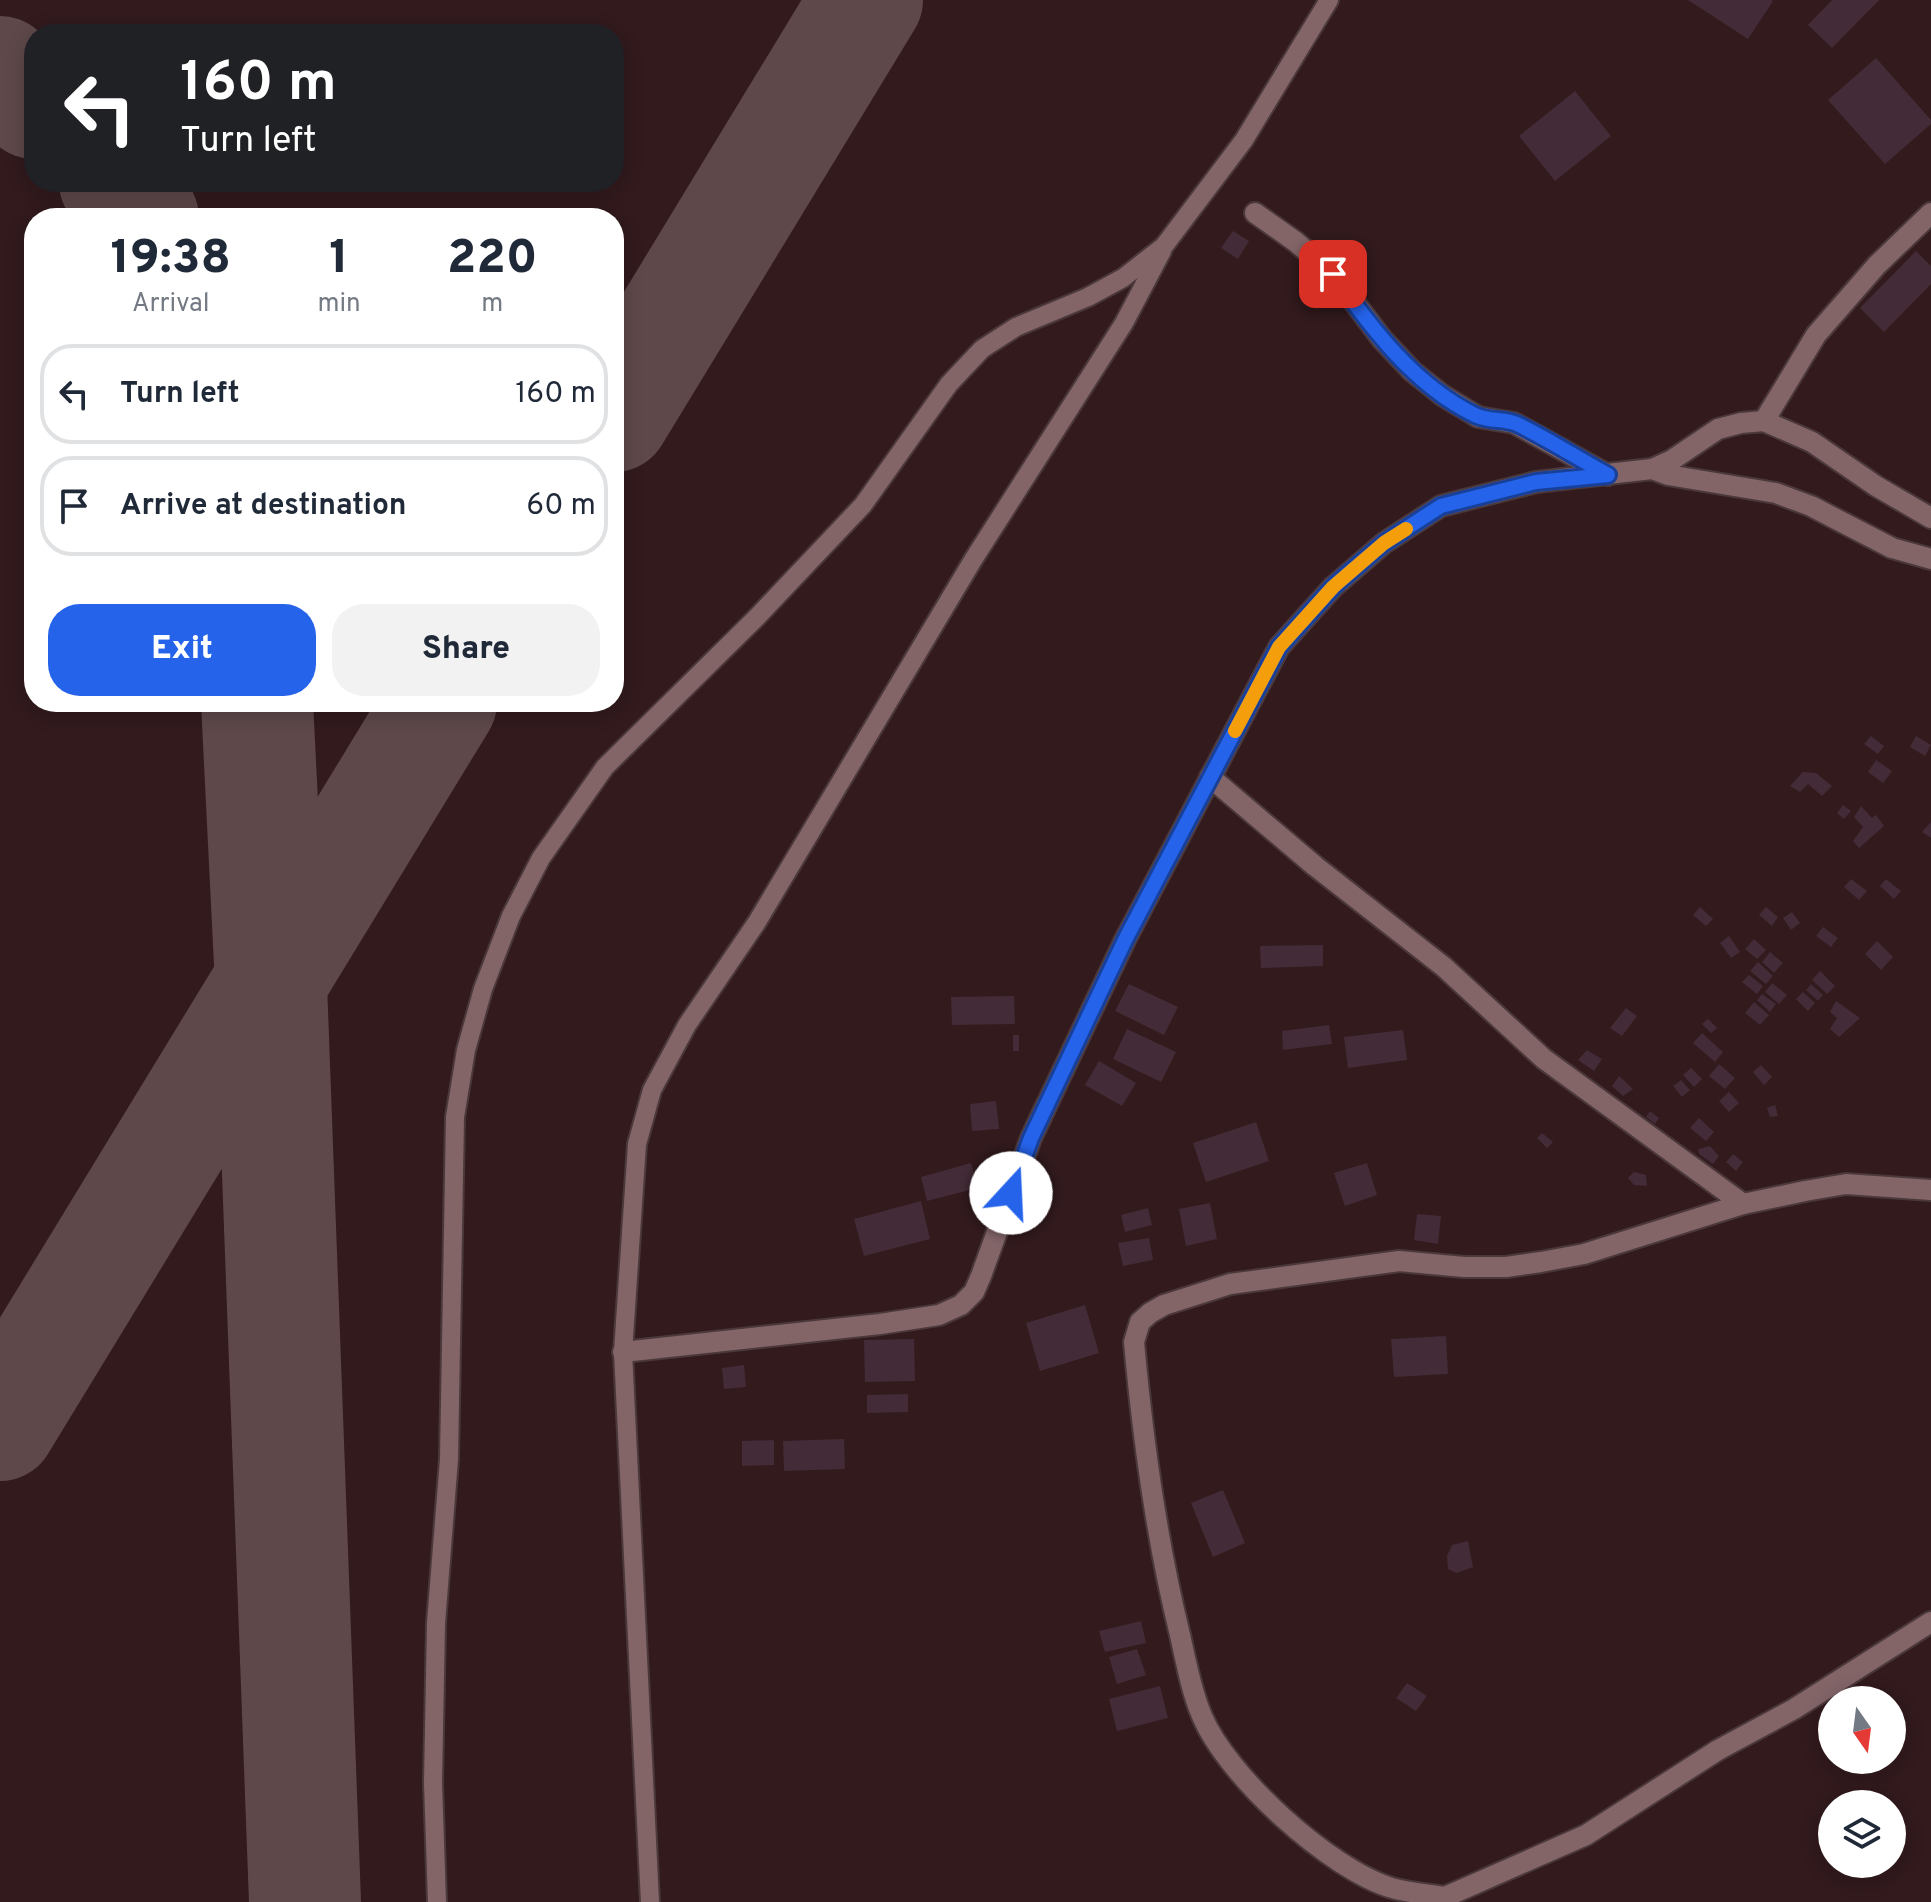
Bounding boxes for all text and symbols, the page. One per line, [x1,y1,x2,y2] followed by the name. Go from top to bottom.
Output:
[180,50,337,120] text: 160 m
[48,56,152,160] icon: left
[180,119,317,165] text: Turn left
[110,230,231,290] text: 19:38
[329,230,349,290] text: 1
[447,230,538,290] text: 220
[1299,240,1367,308] pin
[1311,252,1355,296] icon: arrive
[132,288,209,321] text: Arrival
[317,288,361,321] text: min
[481,288,503,321] text: m
[52,372,96,416] icon: left
[120,376,240,413] text: Turn left
[515,376,596,413] text: 160 m
[52,484,96,528] icon: arrive
[120,488,406,525] text: Arrive at destination
[526,488,596,525] text: 60 m
[48,604,316,696] button: Exit
[332,604,600,696] button: Share
[969,1151,1053,1235] position arrow
[1818,1686,1906,1774] north arrow
[1818,1686,1906,1878] map controls
[1818,1790,1906,1878] button: layers

